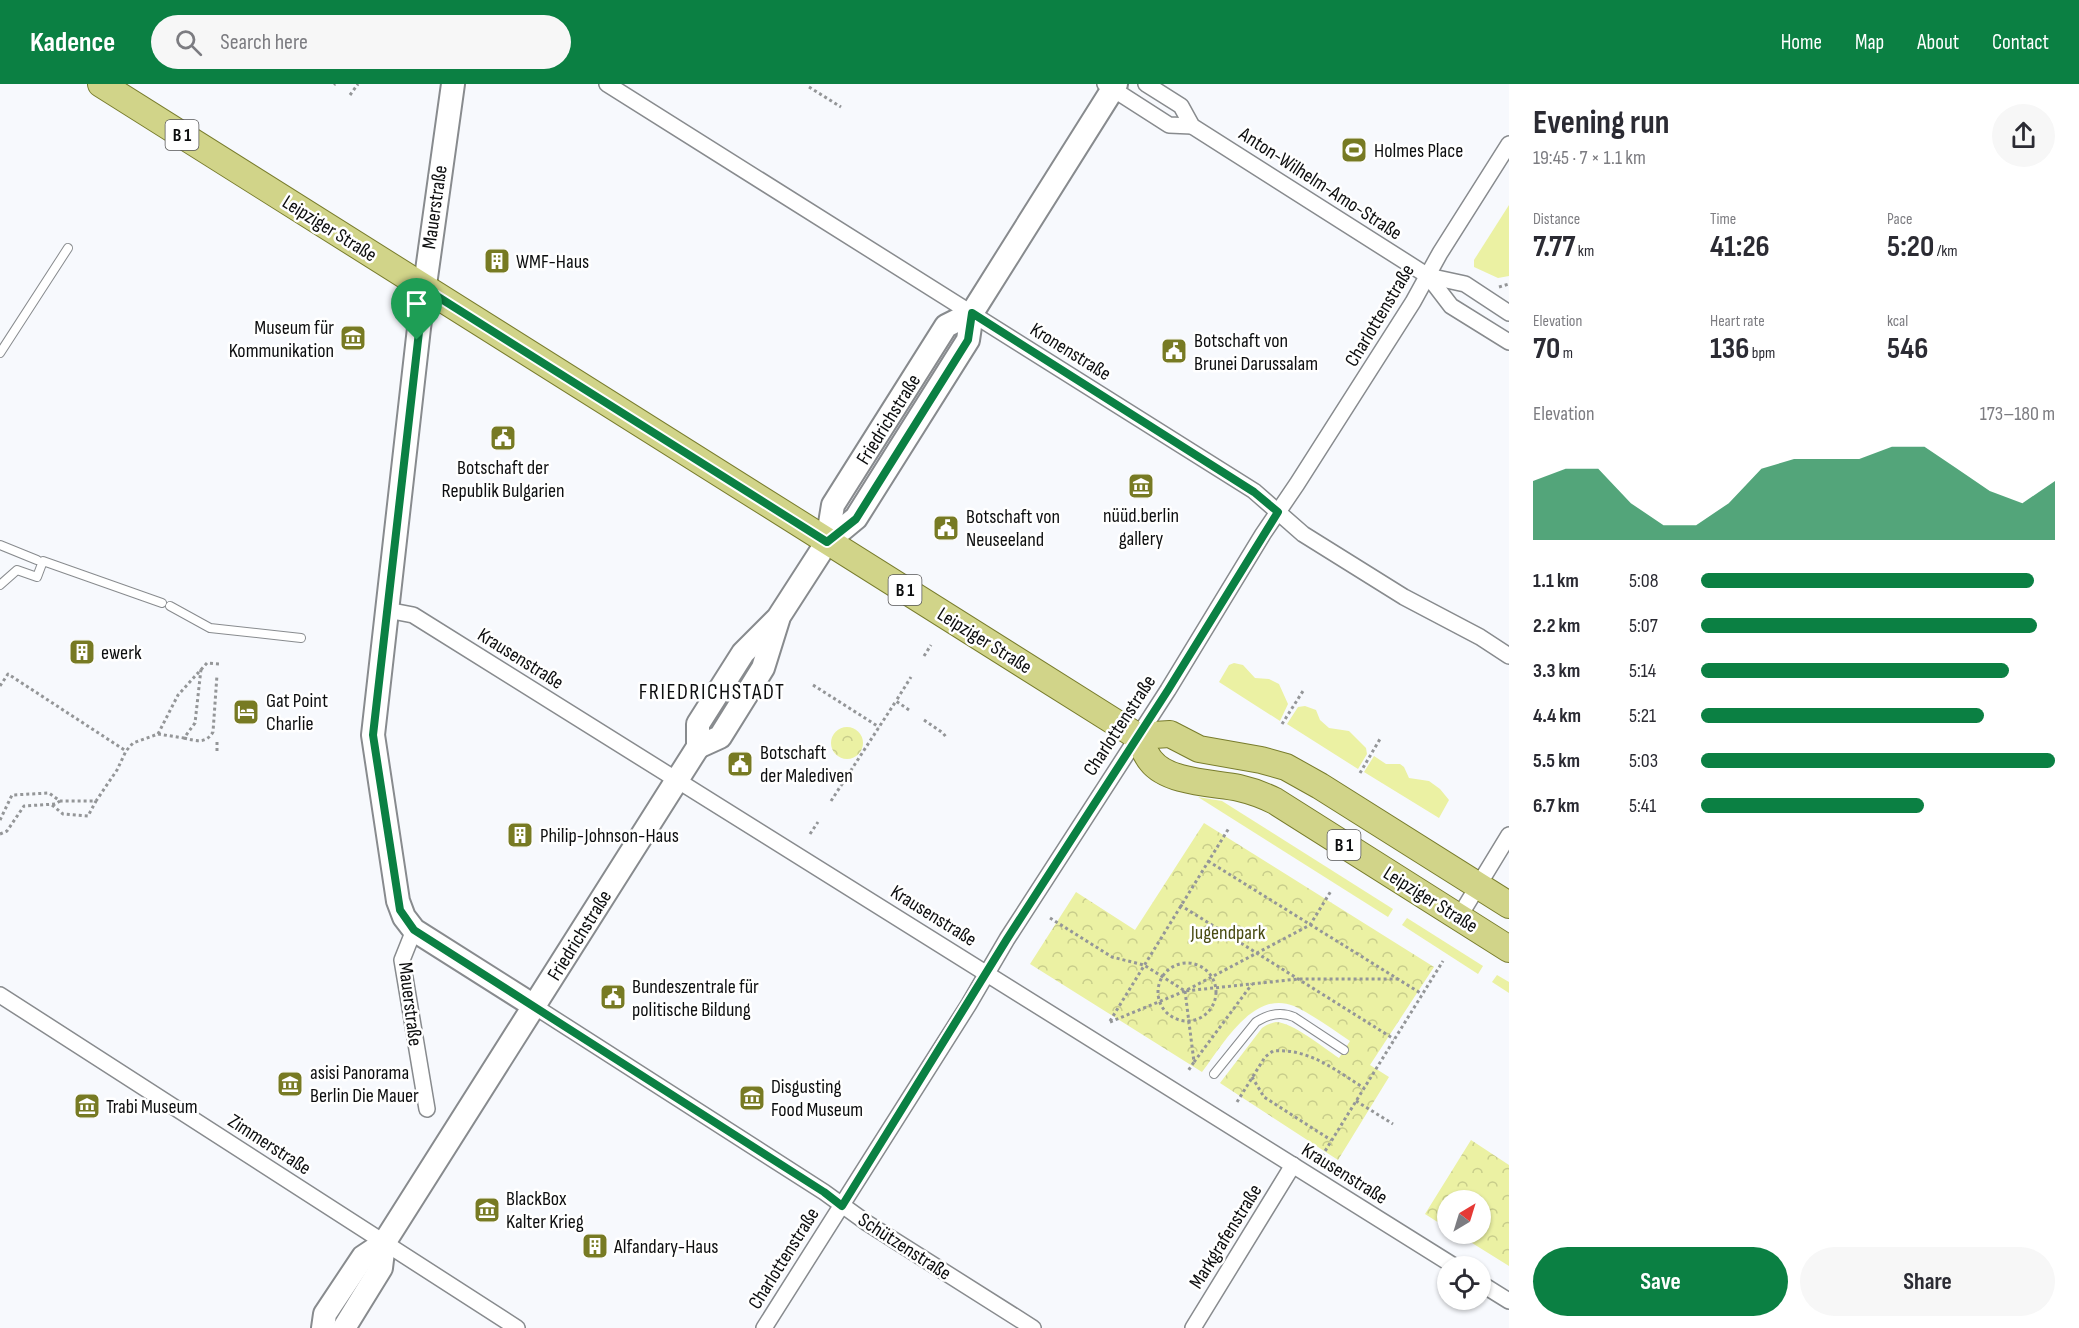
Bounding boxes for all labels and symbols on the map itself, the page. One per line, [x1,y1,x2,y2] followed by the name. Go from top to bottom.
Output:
[166,120,198,150] road number: B 1
[1234,122,1406,245] street label: Anton-Wilhelm-Amo-Straße
[1339,135,1369,165] sports icon: Holmes Place
[1374,139,1463,163] place label: Holmes Place
[417,164,453,251] street label: Mauerstraße
[278,190,381,267] street label: Leipziger Straße
[482,246,512,276] building icon: WMF-Haus
[516,250,589,274] place label: WMF-Haus
[1340,260,1420,371] street label: Charlottenstraße
[391,278,442,340] pin
[229,316,334,363] place label: Museum für Kommunikation
[1026,318,1115,386] street label: Kronenstraße
[338,323,368,353] museum icon: Museum für Kommunikation
[1194,329,1318,376] place label: Botschaft von Brunei Darussalam
[1159,336,1189,366] public building icon: Botschaft von Brunei Darussalam
[852,370,926,469] street label: Friedrichstraße
[488,423,518,453] public building icon: Botschaft der Republik Bulgarien
[441,456,565,503] place label: Botschaft der Republik Bulgarien
[1126,471,1156,501] museum icon: nüüd.berlin gallery
[1103,504,1179,551] place label: nüüd.berlin gallery
[966,505,1060,552] place label: Botschaft von Neuseeland
[931,513,961,543] public building icon: Botschaft von Neuseeland
[888,575,922,605] road number: B 1
[933,602,1036,679] street label: Leipziger Straße
[473,623,568,695] street label: Krausenstraße
[67,637,97,667] building icon: ewerk
[101,641,142,665] place label: ewerk
[1078,671,1161,780] street label: Charlottenstraße
[639,679,785,706] district label: FRIEDRICHSTADT
[266,689,328,736] place label: Gat Point Charlie
[231,697,261,727] hotel icon: Gat Point Charlie
[760,741,853,788] place label: Botschaft der Malediven
[725,749,755,779] public building icon: Botschaft der Malediven
[505,820,535,850] building icon: Philip-Johnson-Haus
[540,824,679,848] place label: Philip-Johnson-Haus
[1328,830,1360,860] road number: B 1
[1379,861,1482,938] street label: Leipziger Straße
[886,880,981,952] street label: Krausenstraße
[543,886,617,985] street label: Friedrichstraße
[1190,921,1266,945] park label: Jugendpark
[393,961,427,1047] street label: Mauerstraße
[632,975,759,1022] place label: Bundeszentrale für politische Bildung
[598,982,628,1012] public building icon: Bundeszentrale für politische Bildung
[310,1061,419,1108] place label: asisi Panorama Berlin Die Mauer
[275,1069,305,1099] museum icon: asisi Panorama Berlin Die Mauer
[771,1075,863,1122] place label: Disgusting Food Museum
[737,1083,767,1113] museum icon: Disgusting Food Museum
[72,1091,102,1121] museum icon: Trabi Museum
[106,1095,198,1119] place label: Trabi Museum
[223,1109,315,1181] street label: Zimmerstraße
[1297,1138,1392,1210] street label: Krausenstraße
[1184,1180,1267,1293] street label: Markgrafenstraße
[506,1187,584,1234] place label: BlackBox Kalter Krieg
[1437,1190,1491,1244] north arrow
[472,1195,502,1225] museum icon: BlackBox Kalter Krieg
[743,1203,825,1314] street label: Charlottenstraße
[853,1208,955,1286] street label: Schützenstraße
[580,1231,610,1261] building icon: Alfandary-Haus
[613,1235,719,1259] place label: Alfandary-Haus

